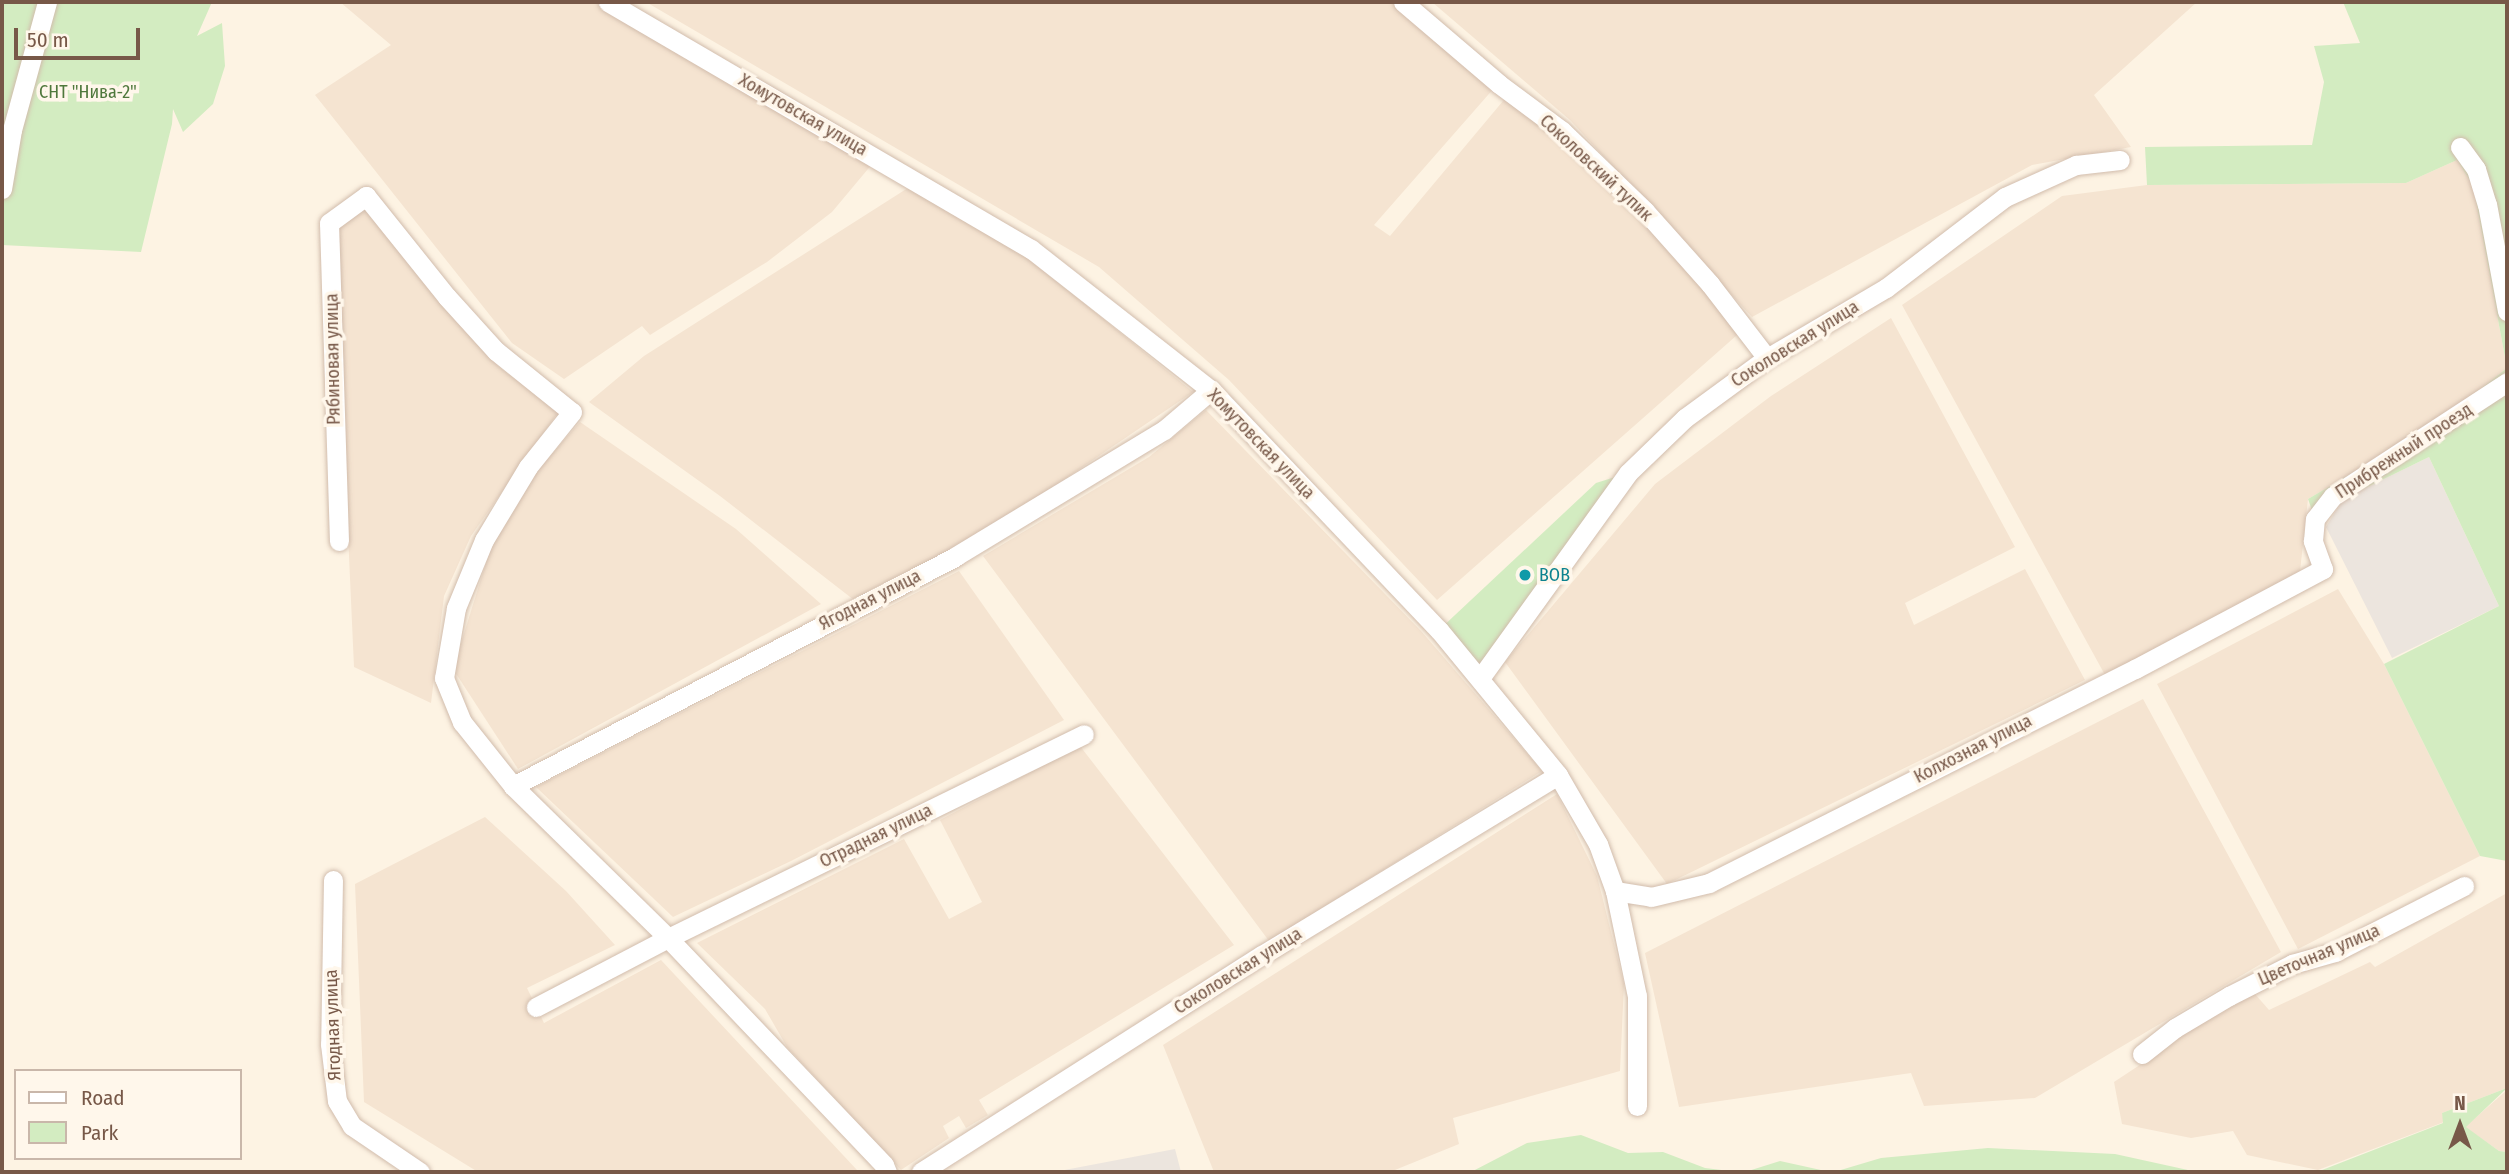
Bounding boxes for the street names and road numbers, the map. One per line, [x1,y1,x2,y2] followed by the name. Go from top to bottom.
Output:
[735,69,871,161] street label: Хомутовская улица
[1535,110,1657,226] street label: Соколовский тупик
[321,293,345,425] street label: Рябиновая улица
[1727,296,1863,392] street label: Соколовская улица
[1203,384,1319,504] street label: Хомутовская улица
[2332,399,2476,503] street label: Прибрежный проезд
[815,565,925,635] street label: Ягодная улица
[1910,710,2036,788] street label: Колхозная улица
[816,799,936,873] street label: Отрадная улица
[2255,920,2383,990] street label: Цветочная улица
[1170,923,1306,1019] street label: Соколовская улица
[320,969,346,1081] street label: Ягодная улица

